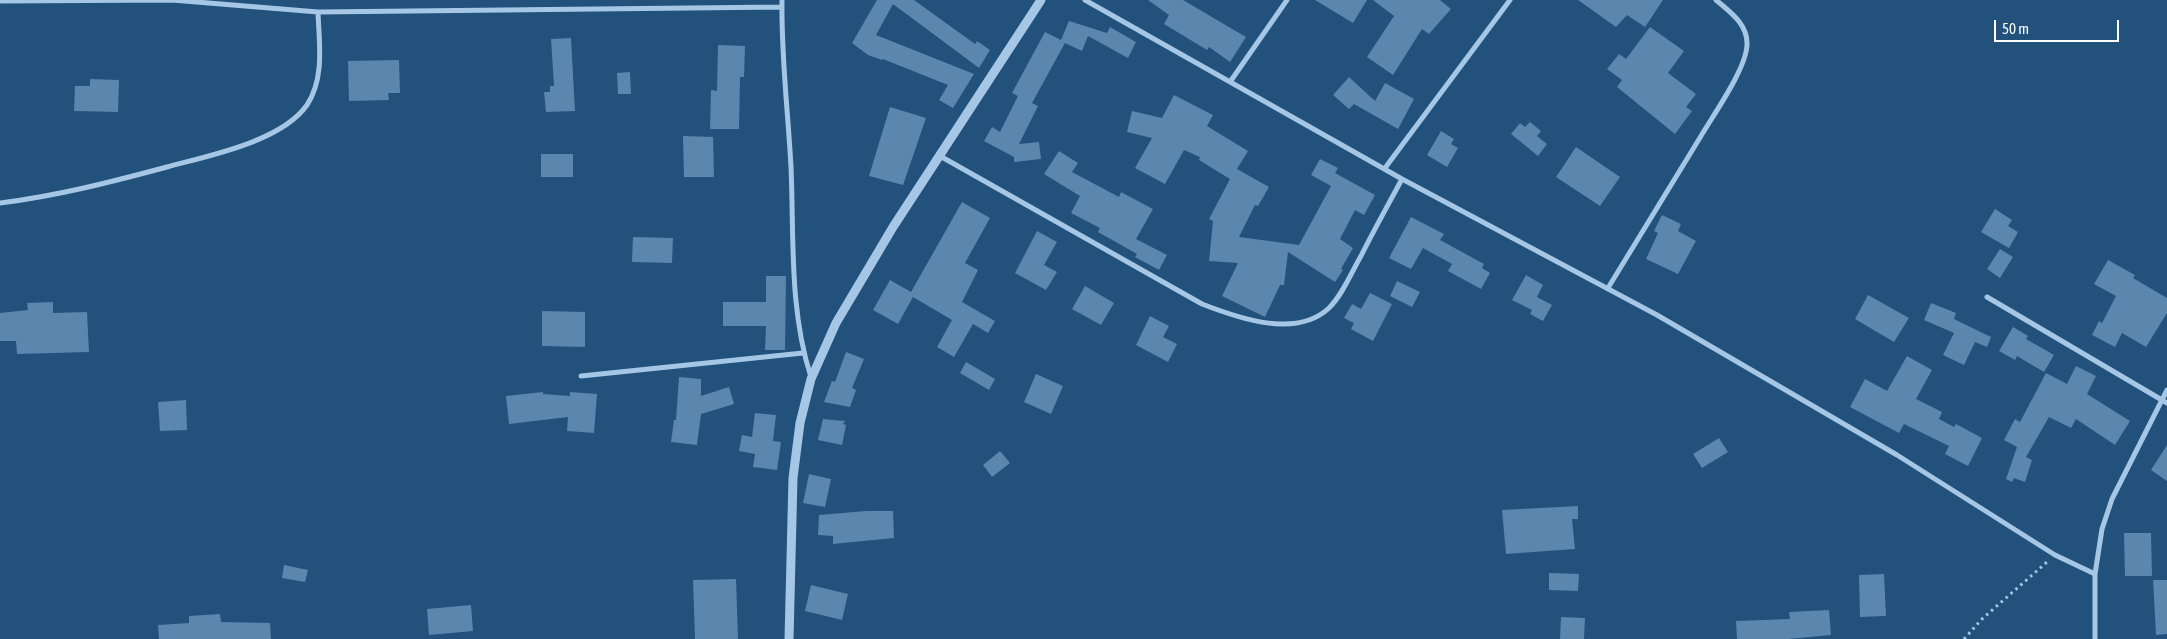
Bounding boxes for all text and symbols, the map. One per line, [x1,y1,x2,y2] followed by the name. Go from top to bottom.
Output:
[1997,10,2122,42] scale bar
[2002,20,2029,37] text: 50 m

